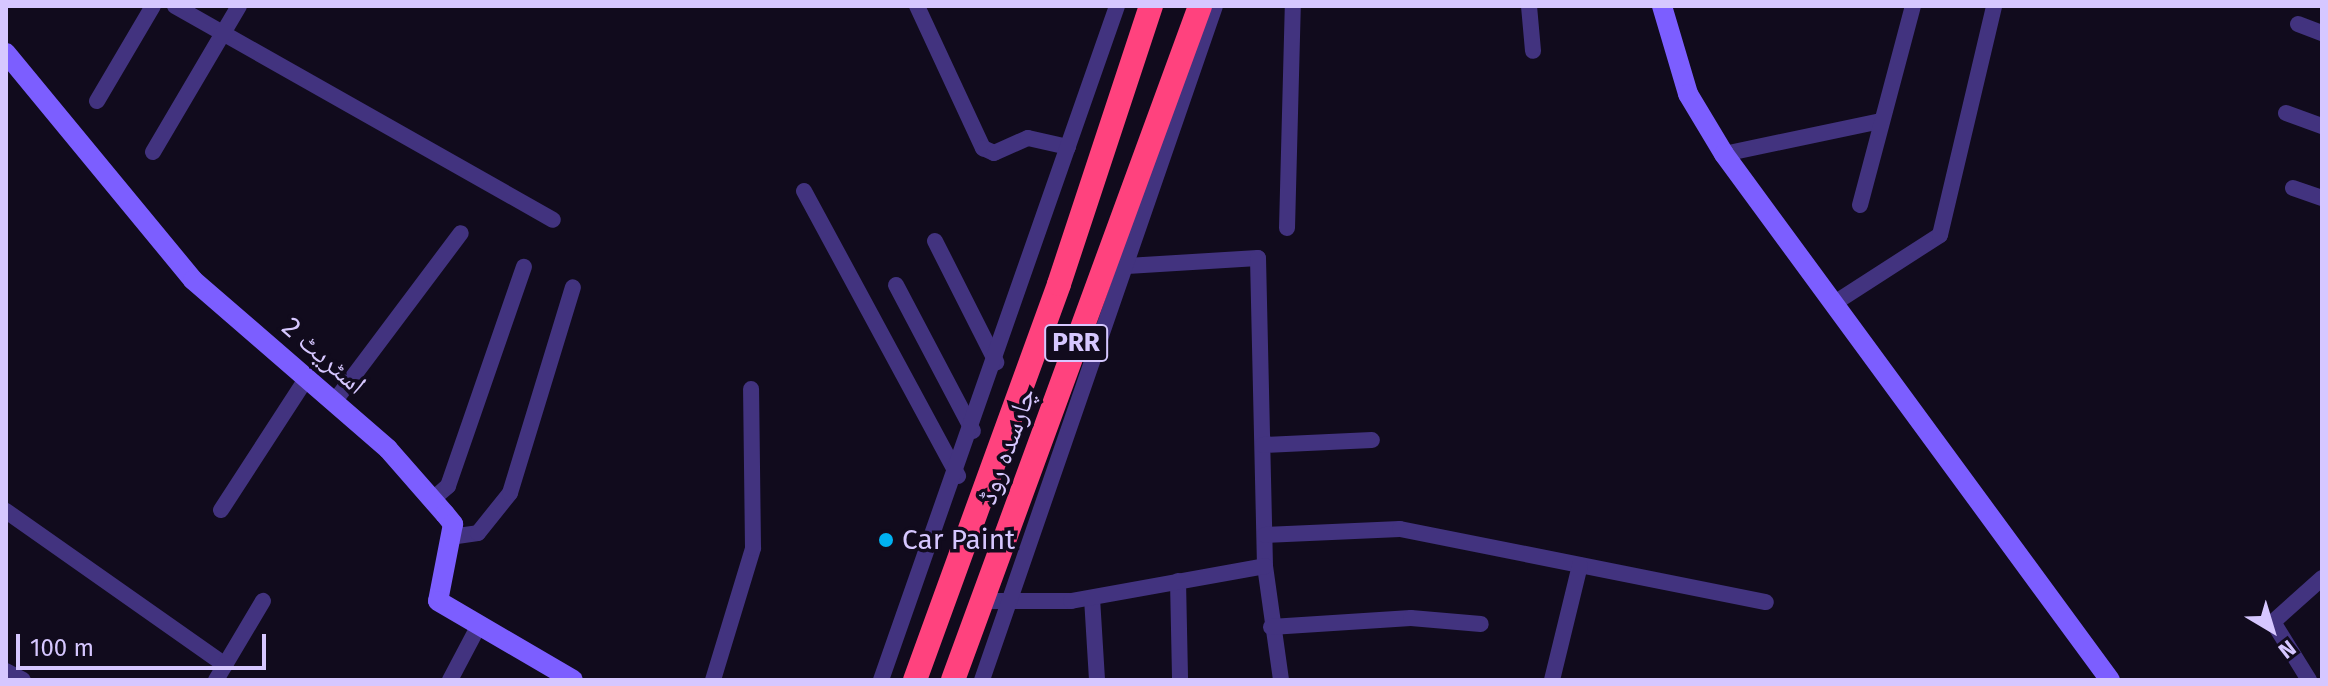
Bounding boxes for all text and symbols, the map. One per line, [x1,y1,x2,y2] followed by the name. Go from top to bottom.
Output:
[275,310,373,402] street label: اسٹریٹ 2
[1044,321,1108,365] road number: PRR
[970,383,1044,509] street label: چارسدہ روڈ
[902,523,1015,557] place label: Car Paint
[877,531,895,549] marker: Car Paint
[2232,590,2312,670] north arrow
[20,618,270,668] scale bar
[30,634,94,662] text: 100 m
[2273,634,2301,664] text: N

